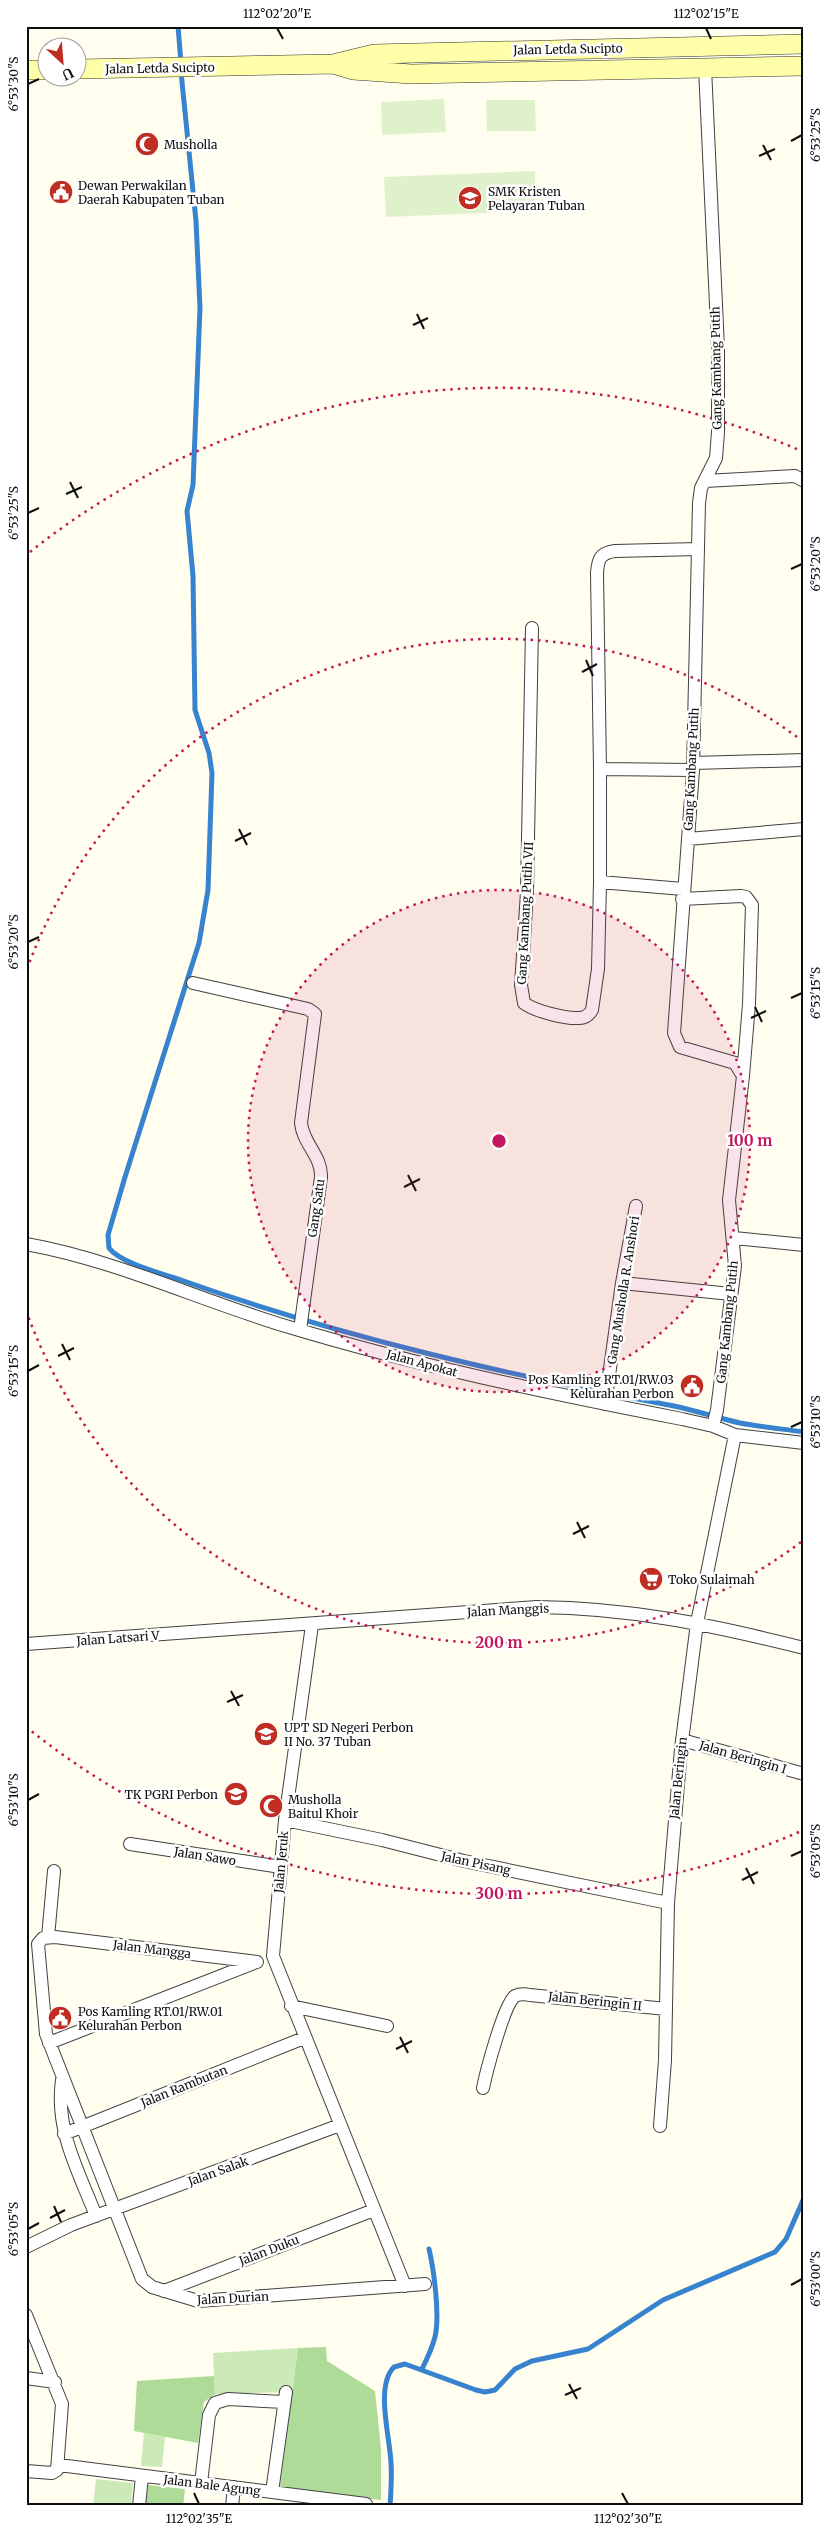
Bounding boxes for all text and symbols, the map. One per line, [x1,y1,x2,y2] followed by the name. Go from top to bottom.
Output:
[243,6,311,21] text: 112°02'20"E
[673,6,739,21] text: 112°02'15"E
[38,38,88,88] north arrow
[512,41,623,57] street label: Jalan Letda Sucipto
[6,57,21,111] text: 6°53'30"S
[104,60,215,76] street label: Jalan Letda Sucipto
[59,63,76,84] text: U
[808,108,823,162] text: 6°53'25"S
[134,131,160,157] mosque icon: Musholla
[164,137,218,152] place label: Musholla
[78,178,225,207] place label: Dewan Perwakilan Daerah Kabupaten Tuban
[48,179,74,205] public building icon: Dewan Perwakilan Daerah Kabupaten Tuban
[488,184,585,213] place label: SMK Kristen Pelayaran Tuban
[457,185,483,211] school or university icon: SMK Kristen Pelayaran Tuban
[707,306,725,430] street label: Gang Kambang Putih
[6,486,21,540] text: 6°53'25"S
[808,536,823,592] text: 6°53'20"S
[680,707,702,831] street label: Gang Kambang Putih
[514,841,536,985] street label: Gang Kambang Putih VII
[6,914,21,970] text: 6°53'20"S
[808,967,823,1019] text: 6°53'15"S
[728,1131,772,1150] text: 100 m
[490,1132,508,1150] centre of rings
[304,1177,328,1238] street label: Gang Satu
[604,1215,642,1365] street label: Gang Musholla R. Anshori
[713,1260,741,1384] street label: Gang Kambang Putih
[6,1345,21,1397] text: 6°53'15"S
[384,1346,460,1380] street label: Jalan Apokat
[528,1372,674,1401] place label: Pos Kamling RT.01/RW.03 Kelurahan Perbon
[679,1373,705,1399] public building icon: Pos Kamling RT.01/RW.03 Kelurahan Perbon
[808,1395,823,1449] text: 6°53'10"S
[638,1566,664,1592] supermarket icon: Toko Sulaimah
[668,1572,755,1587] place label: Toko Sulaimah
[466,1600,550,1620] street label: Jalan Manggis
[75,1628,161,1648] street label: Jalan Latsari V
[475,1633,523,1652] text: 200 m
[284,1720,414,1749] place label: UPT SD Negeri Perbon II No. 37 Tuban
[253,1721,279,1747] school or university icon: UPT SD Negeri Perbon II No. 37 Tuban
[666,1736,690,1821] street label: Jalan Beringin
[697,1737,788,1777] street label: Jalan Beringin I
[6,1773,21,1827] text: 6°53'10"S
[223,1781,249,1807] school or university icon: TK PGRI Perbon
[125,1787,218,1802] place label: TK PGRI Perbon
[288,1792,359,1821] place label: Musholla Baitul Khoir
[258,1793,284,1819] mosque icon: Musholla Baitul Khoir
[808,1824,823,1878] text: 6°53'05"S
[271,1830,291,1895] street label: Jalan Jeruk
[172,1844,237,1868] street label: Jalan Sawo
[439,1848,513,1878] street label: Jalan Pisang
[475,1884,523,1903] text: 300 m
[111,1937,193,1961] street label: Jalan Mangga
[546,1989,643,2013] street label: Jalan Beringin II
[78,2004,223,2033] place label: Pos Kamling RT.01/RW.01 Kelurahan Perbon
[47,2005,73,2031] public building icon: Pos Kamling RT.01/RW.01 Kelurahan Perbon
[138,2062,229,2111] street label: Jalan Rambutan
[185,2153,251,2189] street label: Jalan Salak
[6,2202,21,2256] text: 6°53'05"S
[236,2232,302,2269] street label: Jalan Duku
[808,2251,823,2307] text: 6°53'00"S
[196,2289,269,2307] street label: Jalan Durian
[162,2471,262,2498] street label: Jalan Bale Agung
[166,2511,233,2526] text: 112°02'35"E
[594,2511,662,2526] text: 112°02'30"E

